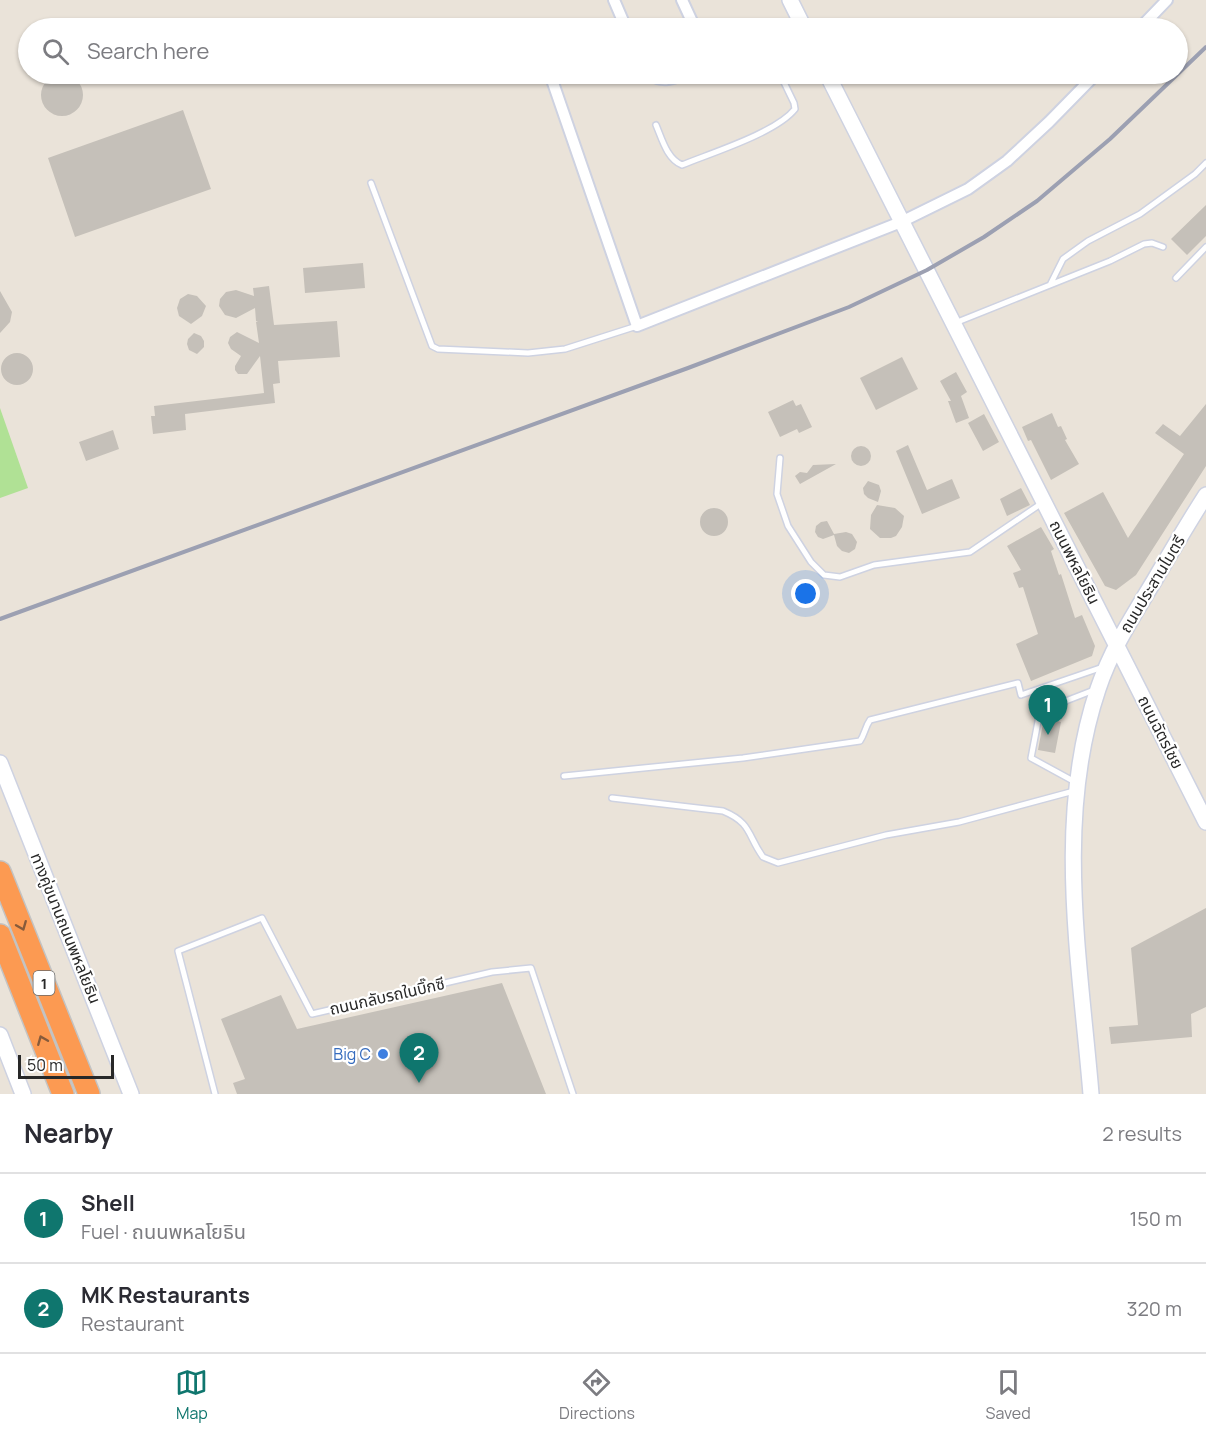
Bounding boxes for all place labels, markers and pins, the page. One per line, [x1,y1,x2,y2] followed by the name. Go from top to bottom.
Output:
[1028,686,1068,735] pin: 1
[400,1034,438,1083] pin: 2
[333,1043,371,1065] place label: Big C
[376,1047,390,1061] marker: Big C

